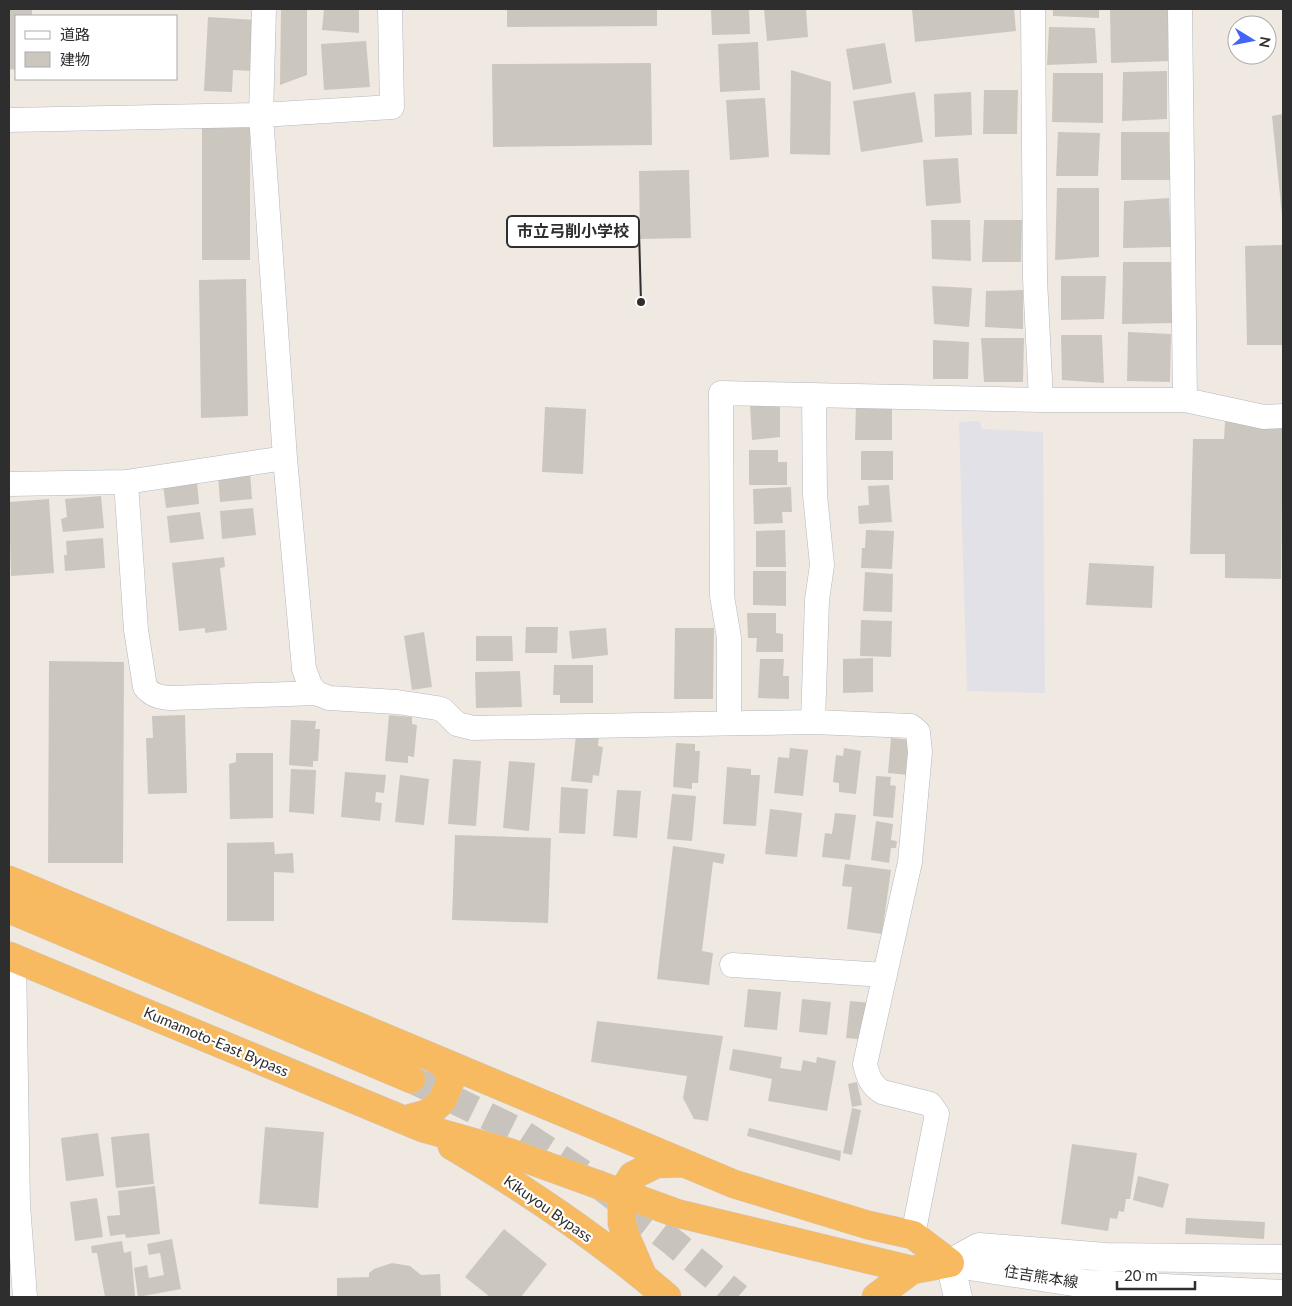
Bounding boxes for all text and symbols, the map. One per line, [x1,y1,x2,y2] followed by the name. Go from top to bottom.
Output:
[15,15,178,80] legend
[1227,15,1277,65] north arrow
[60,25,90,43] text: 道路
[1256,36,1275,49] text: N
[60,50,90,68] text: 建物
[507,216,639,247] callout: 市立弓削小学校
[517,221,629,240] text: 市立弓削小学校
[141,1002,292,1080] street label: Kumamoto-East Bypass
[501,1171,596,1245] street label: Kikuyou Bypass
[1117,1258,1194,1290] scale bar
[1003,1261,1080,1291] street label: 住吉熊本線
[1124,1266,1158,1284] text: 20 m

